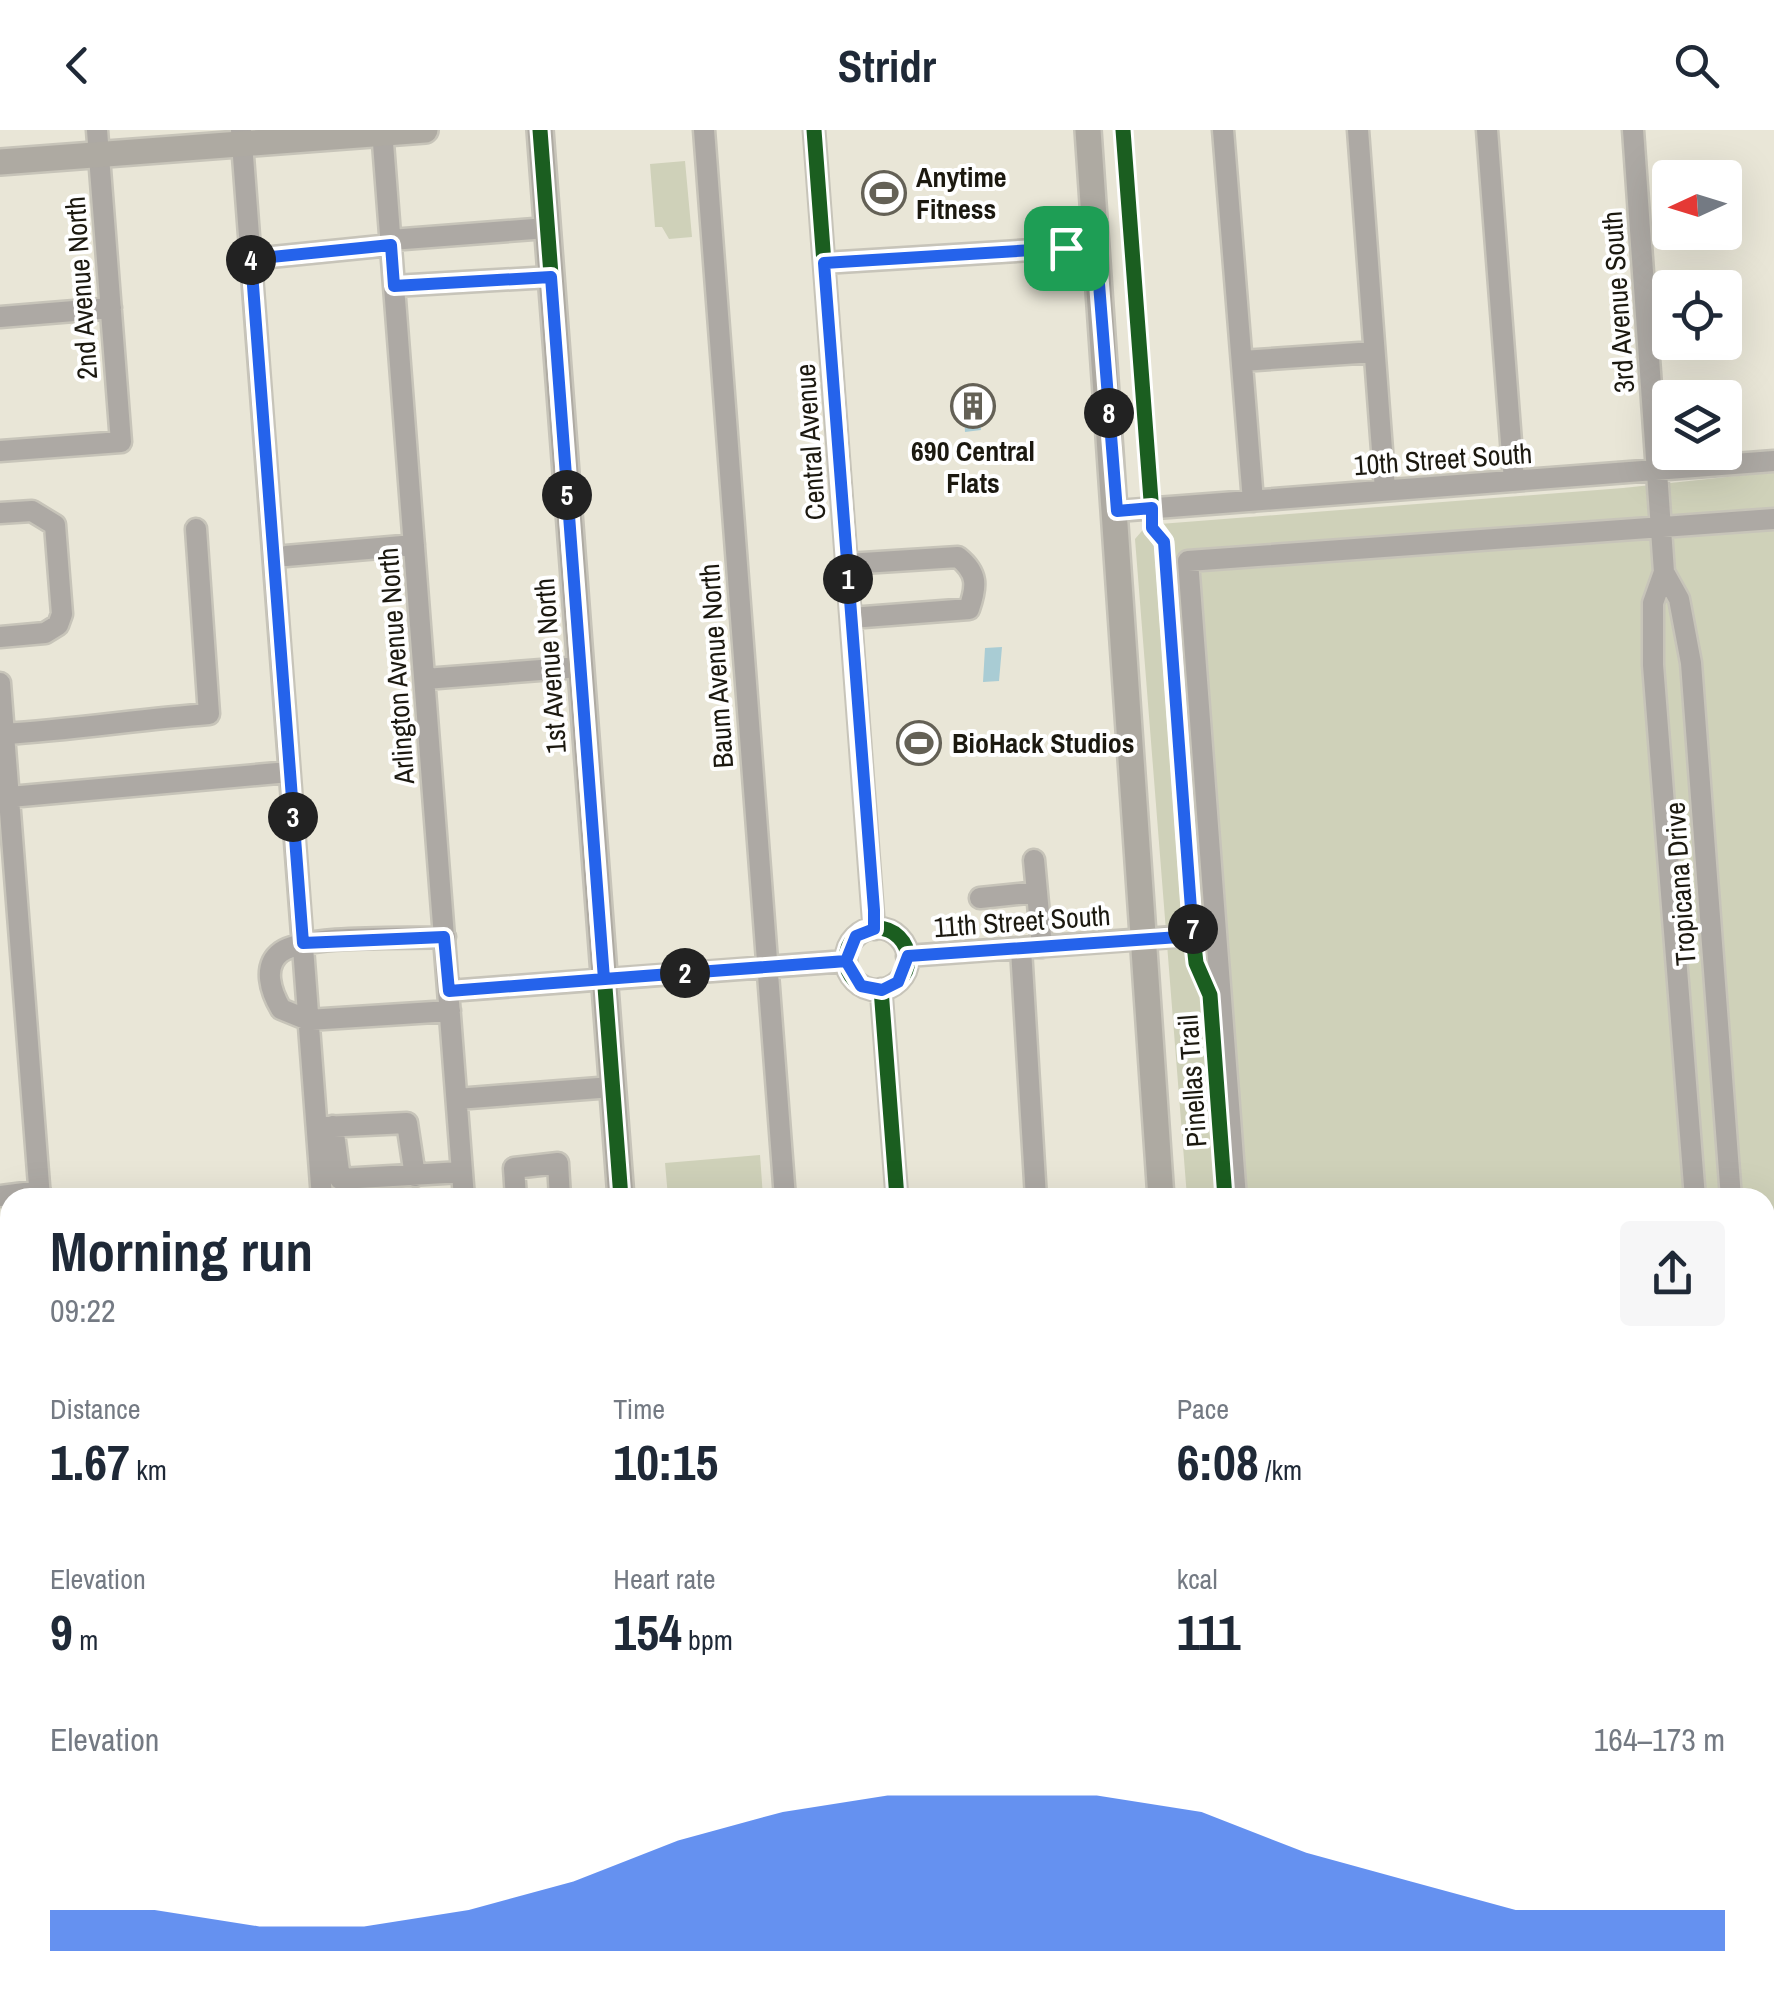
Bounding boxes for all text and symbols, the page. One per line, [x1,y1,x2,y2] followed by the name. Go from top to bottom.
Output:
[838,35,936,96] text: Stridr
[50,38,105,93] icon: back
[1669,38,1724,93] icon: search
[916,158,1007,228] place label: Anytime Fitness
[1652,160,1742,250] north arrow
[1652,160,1742,470] map controls
[861,170,907,216] sports icon: Anytime Fitness
[56,195,106,381] street label: 2nd Avenue North
[1024,206,1109,291] pin
[1593,210,1643,394] street label: 3rd Avenue South
[1039,221,1094,276] icon: arrive
[226,235,276,285] pin: 4
[245,241,257,279] text: 4
[1652,270,1742,360] button: locate
[786,363,834,521] street label: Central Avenue
[1652,380,1742,470] button: layers
[950,383,996,429] building icon: 690 Central Flats
[1084,388,1134,438] pin: 8
[1103,394,1115,432] text: 8
[911,432,1035,502] place label: 690 Central Flats
[1353,434,1533,484] street label: 10th Street South
[542,470,592,520] pin: 5
[561,476,573,514] text: 5
[369,546,423,787] street label: Arlington Avenue North
[823,554,873,604] pin: 1
[842,560,854,598] text: 1
[690,562,742,770] street label: Baum Avenue North
[525,577,575,755] street label: 1st Avenue North
[896,720,942,766] sports icon: BioHack Studios
[952,724,1134,762] place label: BioHack Studios
[268,792,318,842] pin: 3
[287,798,299,836] text: 3
[1655,801,1705,967] street label: Tropicana Drive
[932,896,1112,946] street label: 11th Street South
[1168,904,1218,954] pin: 7
[1187,910,1199,948] text: 7
[660,948,710,998] pin: 2
[679,954,691,992] text: 2
[1168,1013,1216,1149] street label: Pinellas Trail
[50,1214,313,1288] text: Morning run
[1620,1221,1725,1326] button: share
[50,1289,116,1332] text: 09:22
[50,1390,141,1428] text: Distance
[613,1390,665,1428] text: Time
[1177,1390,1229,1428] text: Pace
[50,1428,130,1496] text: 1.67
[613,1428,718,1496] text: 10:15
[1177,1428,1259,1496] text: 6:08
[130,1451,167,1489] text: km
[1259,1451,1302,1489] text: /km
[50,1560,146,1598] text: Elevation
[613,1560,715,1598] text: Heart rate
[1177,1560,1217,1598] text: kcal
[50,1598,73,1666] text: 9
[613,1598,682,1666] text: 154
[1177,1598,1241,1666] text: 111
[73,1621,98,1659] text: m
[682,1621,733,1659] text: bpm
[50,1718,159,1761] text: Elevation
[1594,1718,1725,1761] text: 164–173 m

